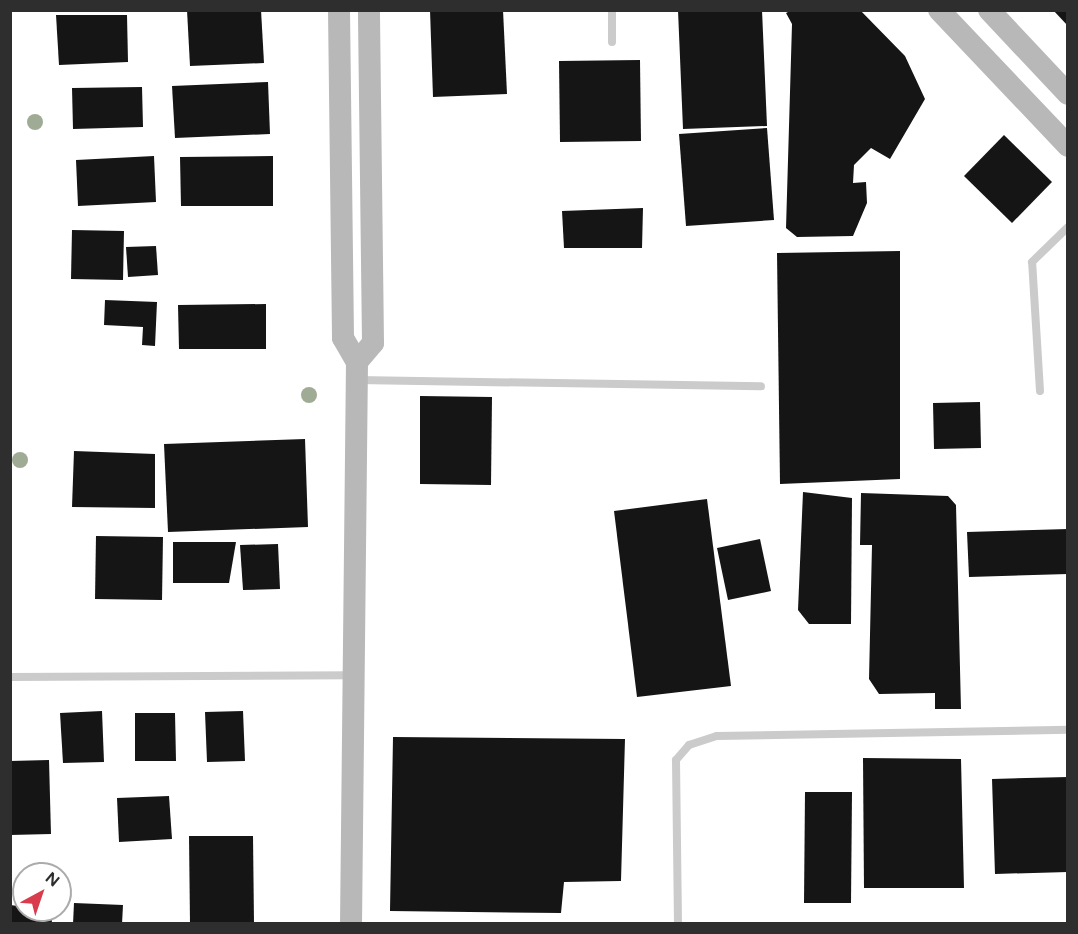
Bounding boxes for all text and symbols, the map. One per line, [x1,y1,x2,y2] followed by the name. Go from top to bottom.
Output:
[12,862,72,922] north arrow
[42,868,63,891] text: N

